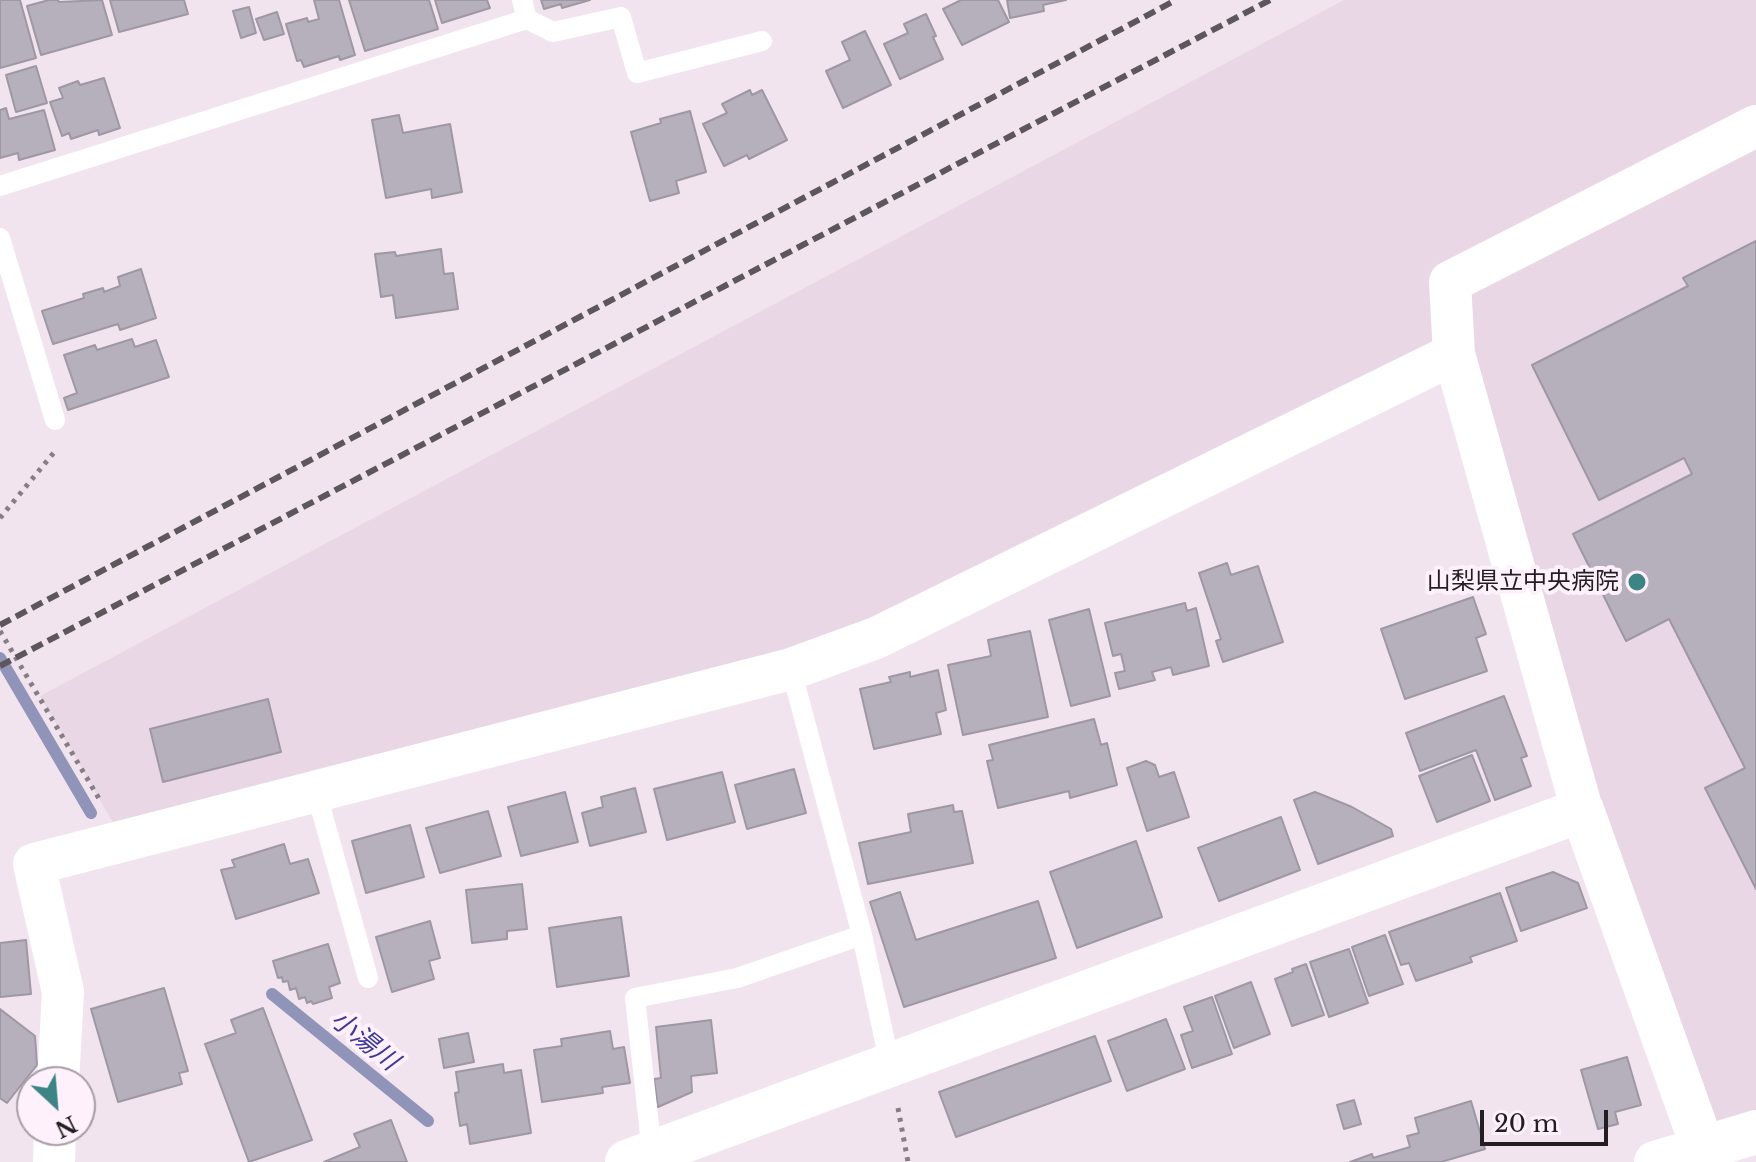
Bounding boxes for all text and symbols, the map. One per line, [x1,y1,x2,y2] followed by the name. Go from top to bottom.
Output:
[1427,568,1619,596] place label: 山梨県立中央病院
[1626,571,1648,593] marker: 山梨県立中央病院
[324,1004,404,1078] water label: 小湯川
[16,1066,96,1146] north arrow
[1484,1094,1612,1144] scale bar
[1494,1109,1559,1138] text: 20 m
[51,1110,81,1143] text: N

